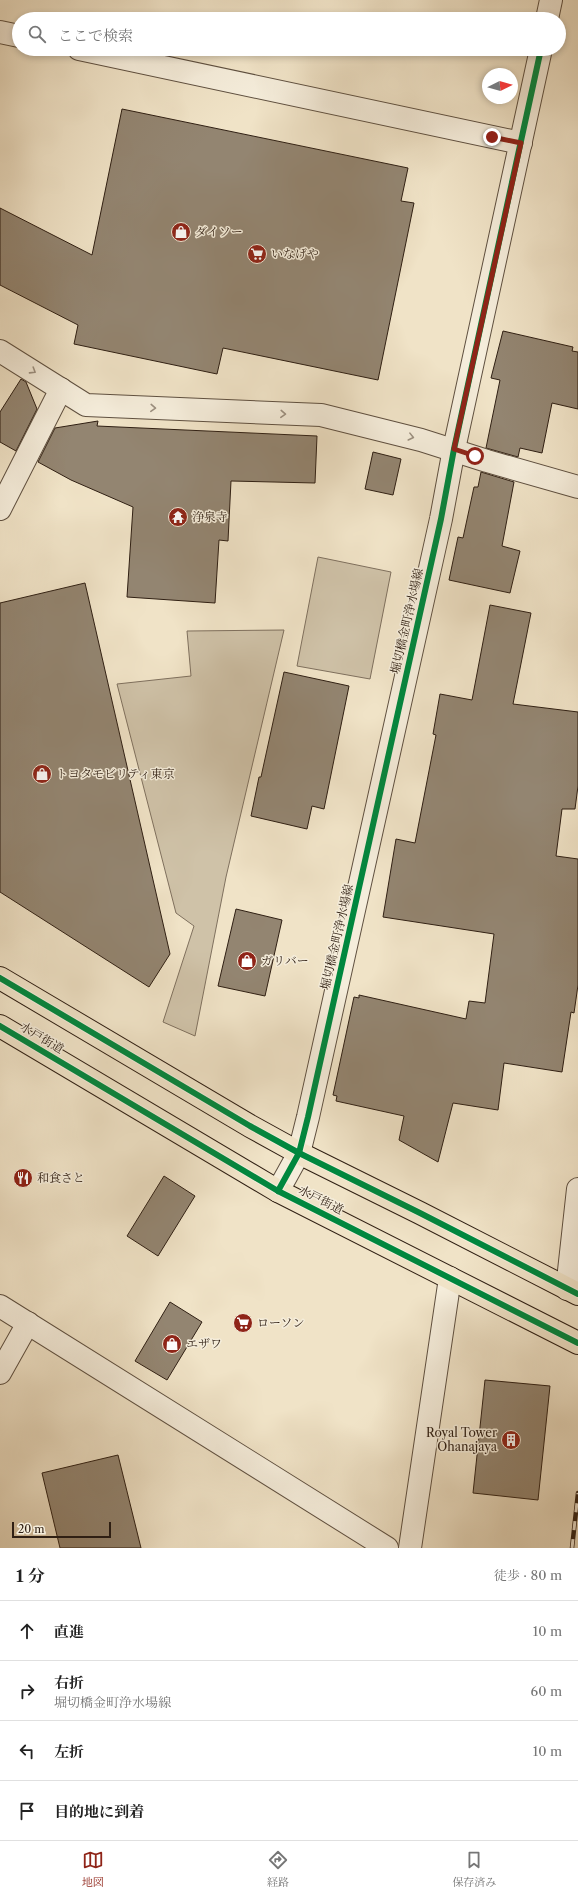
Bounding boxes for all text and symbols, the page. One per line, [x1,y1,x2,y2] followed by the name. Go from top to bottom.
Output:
[12,12,566,56] search box
[26,23,48,45] icon: search
[58,26,133,45] text: ここで検索
[482,68,518,104] north arrow
[483,128,501,146] route end
[170,221,192,243] shop icon: ダイソー
[195,224,243,239] place label: ダイソー
[246,243,268,265] supermarket icon: いなげや
[271,246,319,261] place label: いなげや
[29,367,36,374] one-way arrow
[150,403,156,412] one-way arrow
[280,409,286,418] one-way arrow
[407,433,414,441] one-way arrow
[466,447,484,465] route start
[167,506,189,528] temple icon: 浄泉寺
[192,509,228,524] place label: 浄泉寺
[387,567,426,675] street label: 堀切橋金町浄水場線
[31,763,53,785] shop icon: トヨタモビリティ東京
[56,766,175,781] place label: トヨタモビリティ東京
[317,883,356,991] street label: 堀切橋金町浄水場線
[236,950,258,972] shop icon: ガリバー
[261,953,309,968] place label: ガリバー
[18,1019,67,1056] street label: 水戸街道
[12,1167,34,1189] restaurant icon: 和食さと
[37,1170,85,1185] place label: 和食さと
[296,1182,346,1217] street label: 水戸街道
[232,1312,254,1334] supermarket icon: ローソン
[257,1315,305,1330] place label: ローソン
[161,1333,183,1355] shop icon: エザワ
[186,1336,222,1351] place label: エザワ
[426,1425,498,1454] place label: Royal Tower Ohanajaya
[500,1429,522,1451] building icon: Royal Tower Ohanajaya
[12,1520,111,1539] scale bar
[18,1522,44,1536] text: 20 m
[16,1566,45,1586] text: 1 分
[494,1567,562,1583] text: 徒歩 · 80 m
[16,1620,38,1642] icon: ahead
[54,1622,84,1641] text: 直進
[533,1623,562,1639] text: 10 m
[54,1673,84,1692] text: 右折
[16,1680,38,1702] icon: right
[531,1683,562,1699] text: 60 m
[54,1694,171,1710] text: 堀切橋金町浄水場線
[16,1740,38,1762] icon: left
[54,1742,84,1761] text: 左折
[533,1743,562,1759] text: 10 m
[16,1800,38,1822] icon: arrive
[54,1802,144,1821] text: 目的地に到着
[82,1849,104,1889] tab: 地図
[267,1849,289,1889] tab: 経路
[452,1849,496,1889] tab: 保存済み

